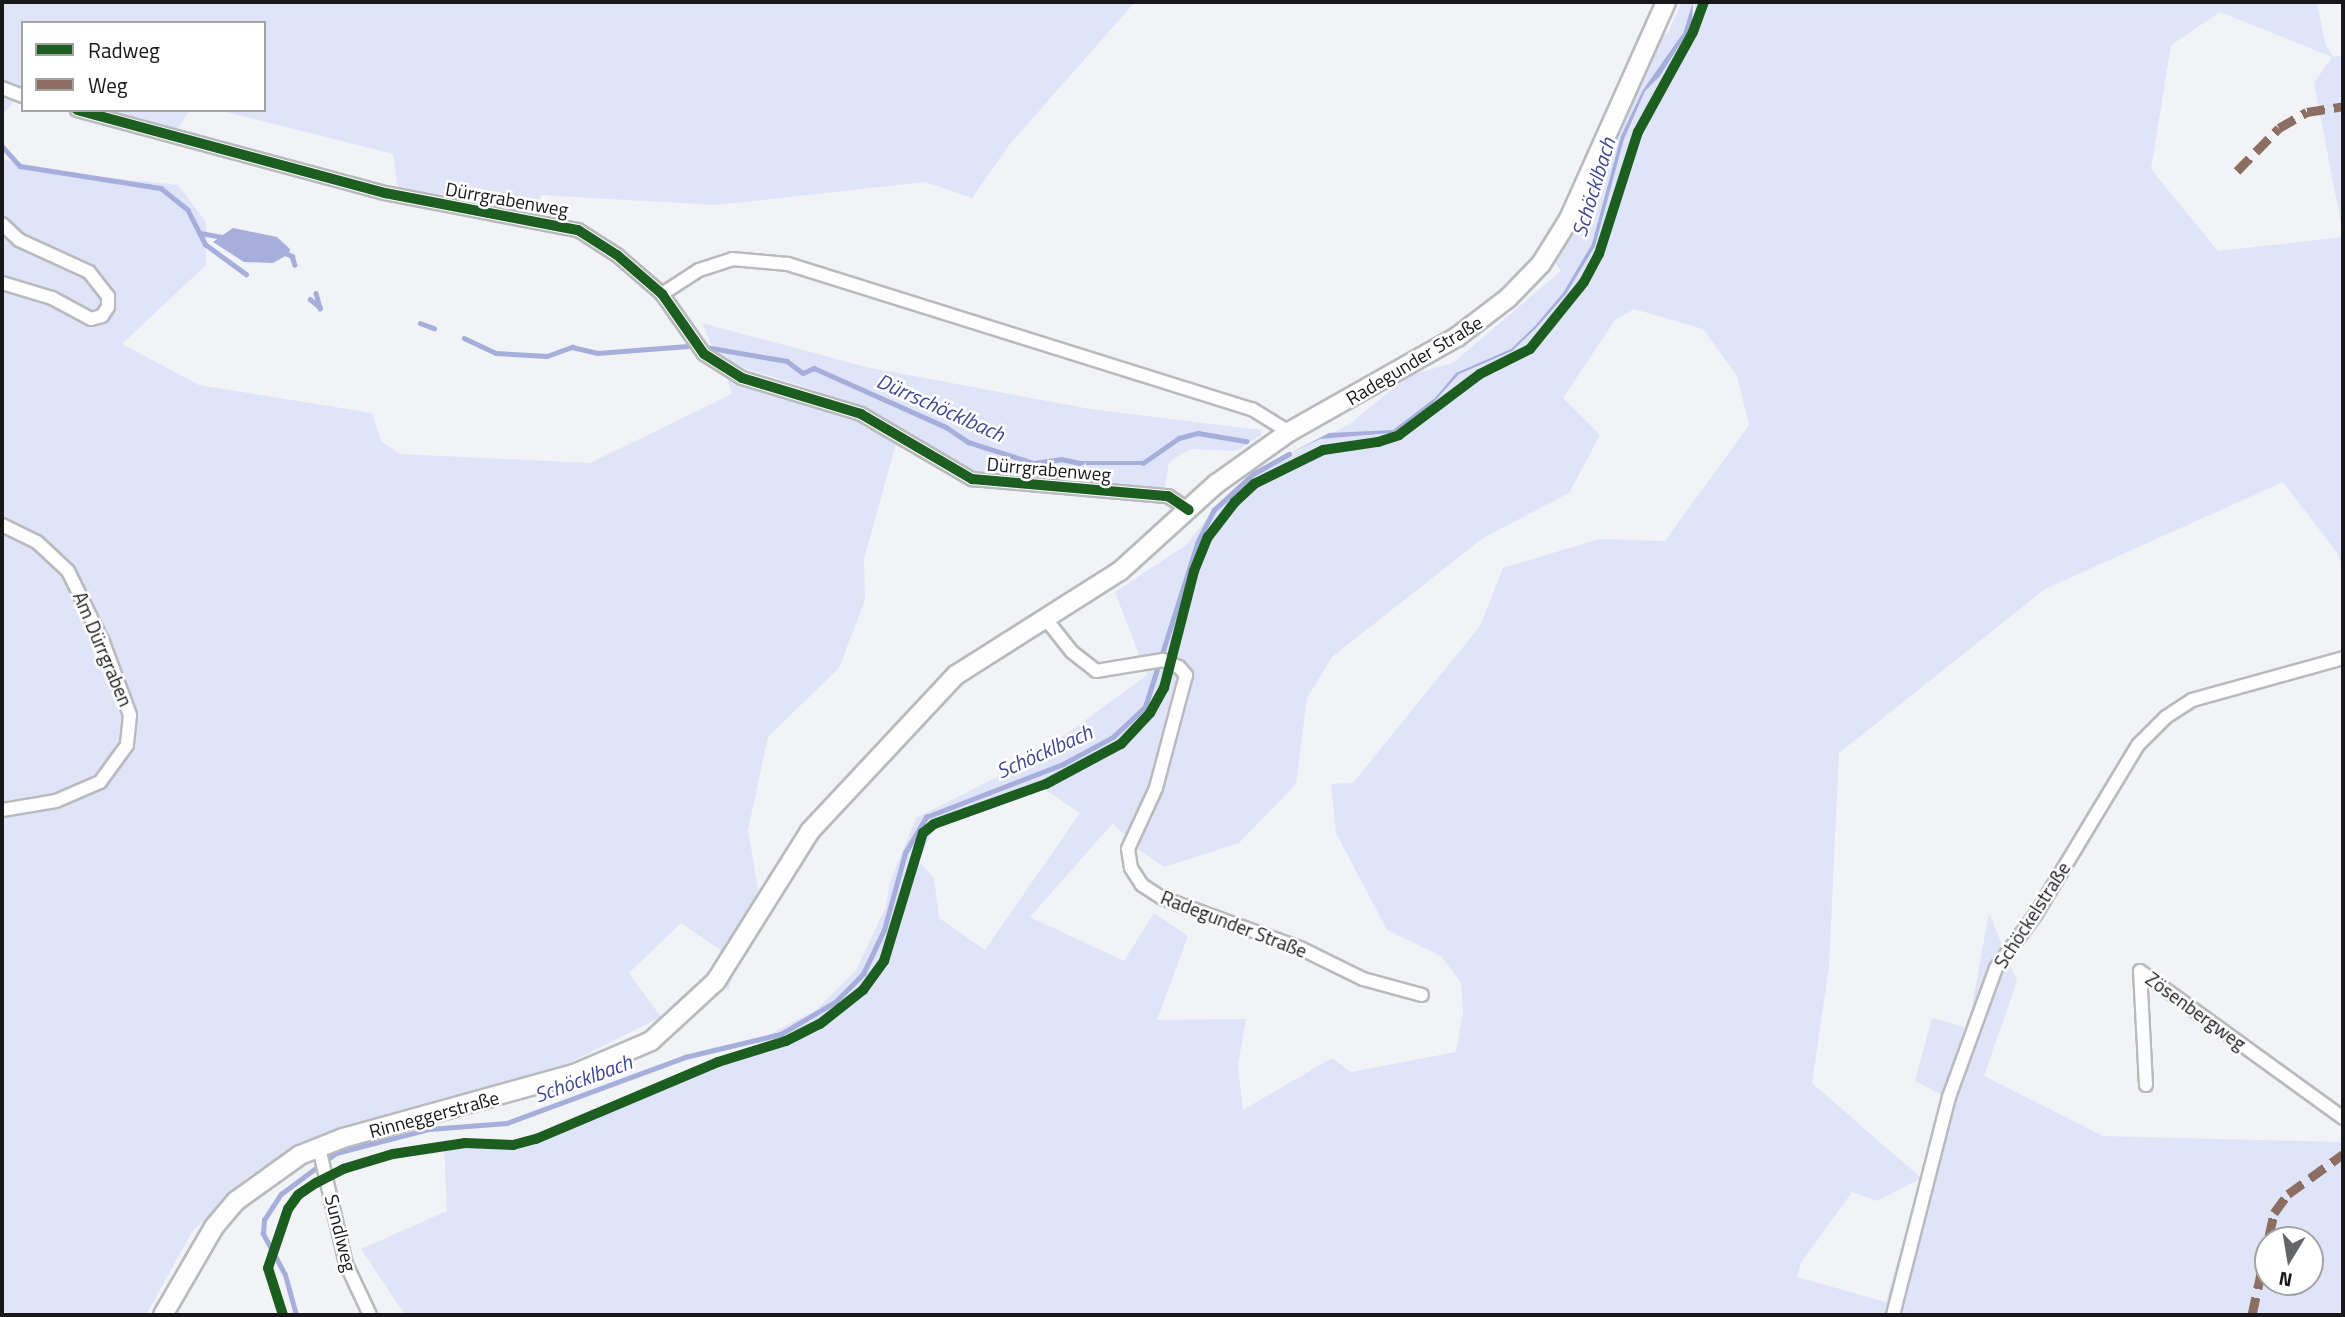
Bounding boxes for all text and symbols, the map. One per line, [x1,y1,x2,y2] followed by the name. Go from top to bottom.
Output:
[21,21,266,112] legend
[88,34,160,66] text: Radweg
[88,69,128,101] text: Weg
[1566,134,1620,240] water label: Schöcklbach
[444,177,570,221] street label: Dürrgrabenweg
[1342,310,1486,410] street label: Radegunder Straße
[873,368,1009,446] water label: Dürrschöcklbach
[986,452,1112,486] street label: Dürrgrabenweg
[69,588,137,710] street label: Am Dürrgraben
[992,719,1096,783] water label: Schöcklbach
[1989,858,2075,972] street label: Schöckelstraße
[1158,886,1310,962] street label: Radegunder Straße
[2141,967,2251,1055] street label: Zösenbergweg
[531,1049,635,1107] water label: Schöcklbach
[366,1086,502,1142] street label: Rinneggerstraße
[320,1192,362,1274] street label: Sundlweg
[2254,1226,2324,1296] north arrow
[2276,1265,2295,1296] text: N

